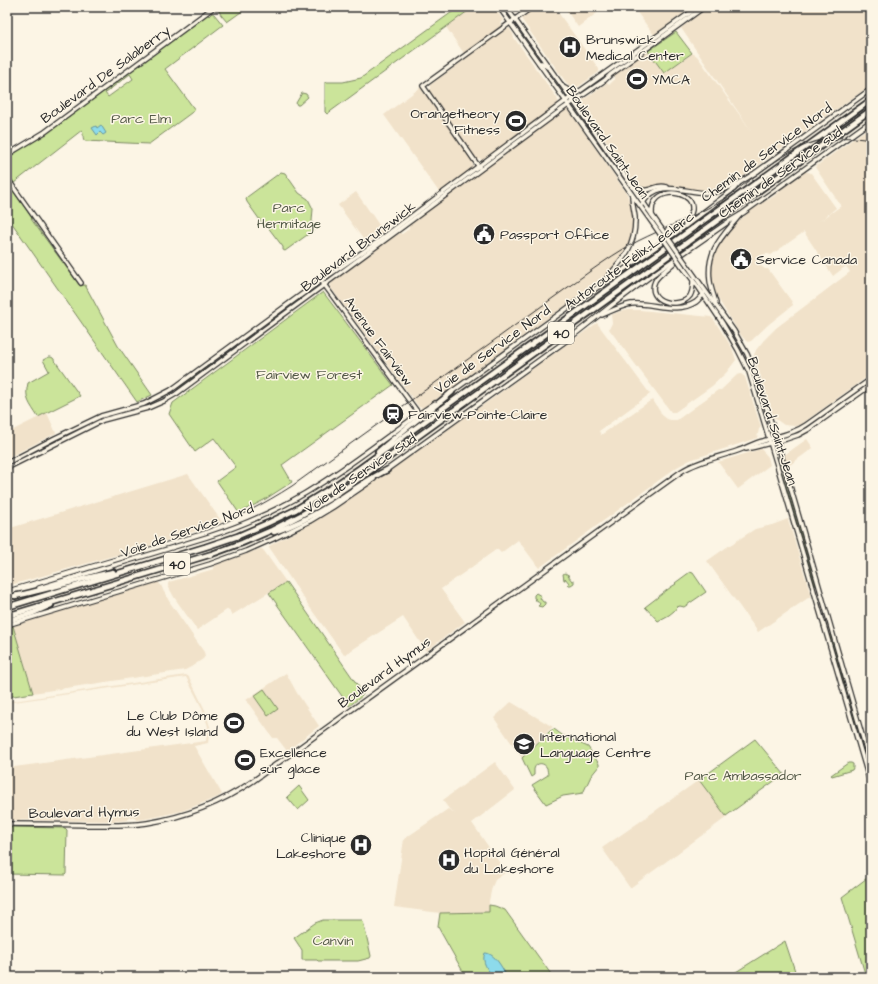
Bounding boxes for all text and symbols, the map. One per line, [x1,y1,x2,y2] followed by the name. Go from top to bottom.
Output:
[37,21,175,129] street label: Boulevard De Salaberry
[586,30,684,66] place label: Brunswick Medical Center
[557,34,583,60] hospital icon: Brunswick Medical Center
[624,66,650,92] sports icon: YMCA
[652,70,690,90] place label: YMCA
[561,82,654,203] street label: Boulevard Saint-Jean
[697,98,836,207] street label: Chemin de Service Nord
[411,104,500,140] place label: Orangetheory Fitness
[503,108,529,134] sports icon: Orangetheory Fitness
[111,109,171,129] park label: Parc Elm
[714,122,847,223] street label: Chemin de Service sud
[297,197,421,297] street label: Boulevard Brunswick
[257,198,322,234] park label: Parc Hermitage
[561,207,699,315] street label: Autoroute Félix-Leclerc
[471,221,497,247] public building icon: Passport Office
[500,225,610,245] place label: Passport Office
[728,246,754,272] public building icon: Service Canada
[756,250,857,270] place label: Service Canada
[339,293,417,390] street label: Avenue Fairview
[430,301,555,399] street label: Voie de Service Nord
[548,322,574,344] road number: 40
[742,355,802,488] street label: Boulevard Saint-Jean
[256,365,362,385] park label: Fairview Forest
[380,401,406,427] station icon: Fairview-Pointe-Claire
[408,405,548,425] place label: Fairview-Pointe-Claire
[301,429,421,519] street label: Voie de Service Sud
[118,499,257,563] street label: Voie de Service Nord
[164,553,190,575] road number: 40
[334,632,435,713] street label: Boulevard Hymus
[126,706,218,742] place label: Le Club Dôme du West Island
[221,710,247,736] sports icon: Le Club Dôme du West Island
[540,727,652,763] place label: International Language Centre
[511,731,537,757] school or university icon: International Language Centre
[260,743,327,779] place label: Excellence sur glace
[232,747,258,773] sports icon: Excellence sur glace
[684,766,802,786] park label: Parc Ambassador
[28,802,140,824] street label: Boulevard Hymus
[276,828,346,864] place label: Clinique Lakeshore
[348,832,374,858] hospital icon: Clinique Lakeshore
[464,843,560,879] place label: Hopital Général du Lakeshore
[436,847,462,873] hospital icon: Hopital Général du Lakeshore
[313,931,353,951] park label: Canvin

